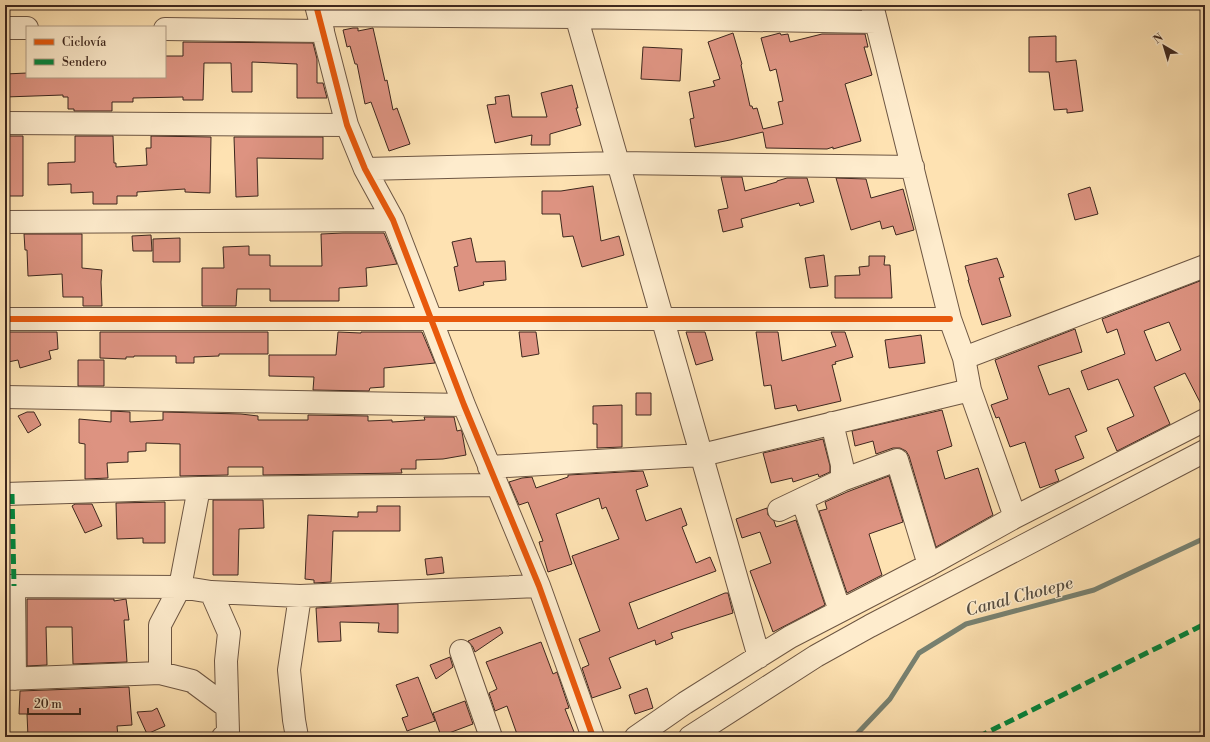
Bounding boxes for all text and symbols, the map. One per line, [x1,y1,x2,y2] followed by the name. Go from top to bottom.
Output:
[26,26,166,78] legend
[1144,26,1184,66] north arrow
[1151,31,1166,47] text: N
[62,35,107,50] text: Ciclovía
[62,55,107,70] text: Sendero
[963,572,1075,622] water label: Canal Chotepe
[28,690,80,716] scale bar
[34,697,62,712] text: 20 m

